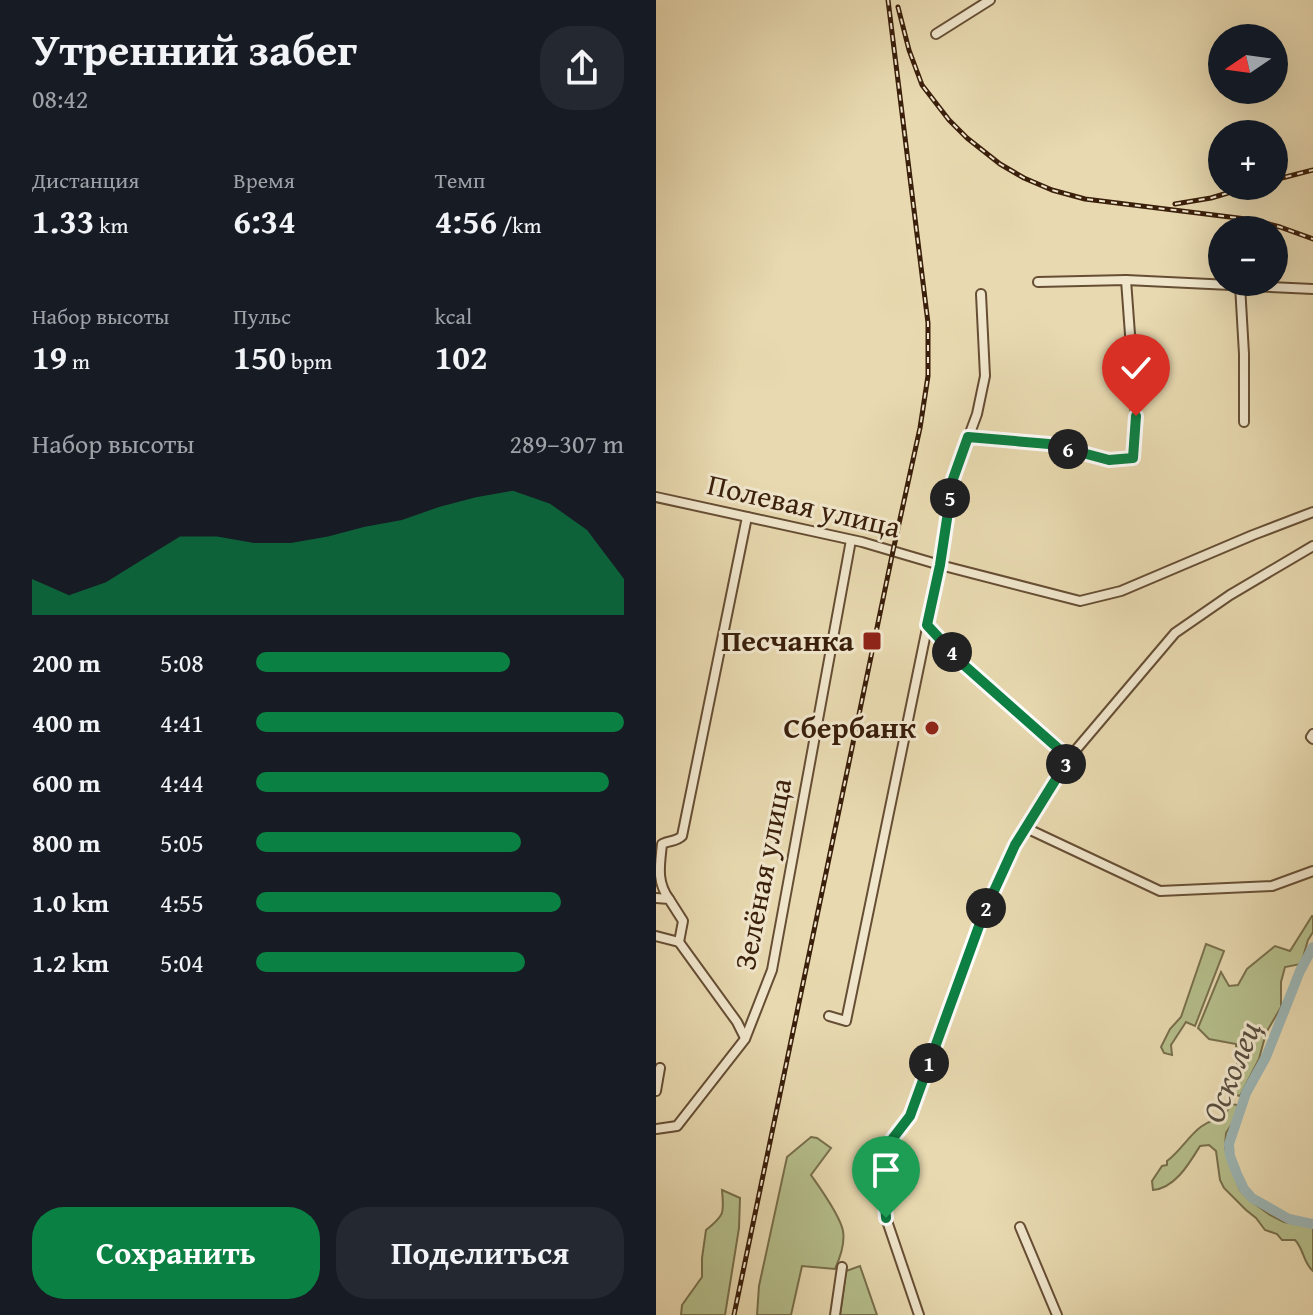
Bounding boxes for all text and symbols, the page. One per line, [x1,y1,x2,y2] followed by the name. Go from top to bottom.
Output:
[32,17,357,81] text: Утренний забег
[1208,24,1288,104] north arrow
[1208,24,1288,296] map controls
[540,26,624,110] button: share
[32,79,88,118] text: 08:42
[1208,120,1288,200] button: +
[32,164,140,196] text: Дистанция
[233,164,295,196] text: Время
[435,164,485,196] text: Темп
[32,196,94,245] text: 1.33
[233,196,296,245] text: 6:34
[435,196,497,245] text: 4:56
[94,209,128,241] text: km
[497,209,542,241] text: /km
[1208,216,1288,296] button: −
[32,300,169,332] text: Набор высоты
[233,300,291,332] text: Пульс
[435,300,472,332] text: kcal
[32,332,67,381] text: 19
[233,332,286,381] text: 150
[435,332,488,381] text: 102
[1102,334,1170,416] pin
[67,345,90,377] text: m
[286,345,332,377] text: bpm
[1114,346,1158,390] icon: check
[32,424,194,463] text: Набор высоты
[510,424,624,463] text: 289–307 m
[1048,429,1088,469] pin: 6
[1062,433,1074,465] text: 6
[703,461,906,549] street label: Полевая улица
[930,478,970,518] pin: 5
[944,482,956,514] text: 5
[721,618,855,662] place label: Песчанка
[861,630,883,652] marker: Песчанка
[932,632,972,672] pin: 4
[946,636,958,668] text: 4
[32,643,100,682] text: 200 m
[160,643,204,682] text: 5:08
[32,703,100,742] text: 400 m
[160,703,204,742] text: 4:41
[784,705,917,749] place label: Сбербанк
[923,719,941,737] marker: Сбербанк
[1046,744,1086,784] pin: 3
[1060,748,1072,780] text: 3
[32,763,100,802] text: 600 m
[160,763,204,802] text: 4:44
[722,773,802,974] street label: Зелёная улица
[32,823,100,862] text: 800 m
[160,823,204,862] text: 5:05
[32,883,109,922] text: 1.0 km
[160,883,204,922] text: 4:55
[966,888,1006,928] pin: 2
[980,892,992,924] text: 2
[32,943,109,982] text: 1.2 km
[160,943,204,982] text: 5:04
[1189,1014,1272,1130] water label: Осколец
[909,1043,949,1083] pin: 1
[923,1047,935,1079] text: 1
[852,1136,920,1218] pin
[864,1148,908,1192] icon: arrive
[32,1207,320,1299] button: Сохранить
[336,1207,624,1299] button: Поделиться

